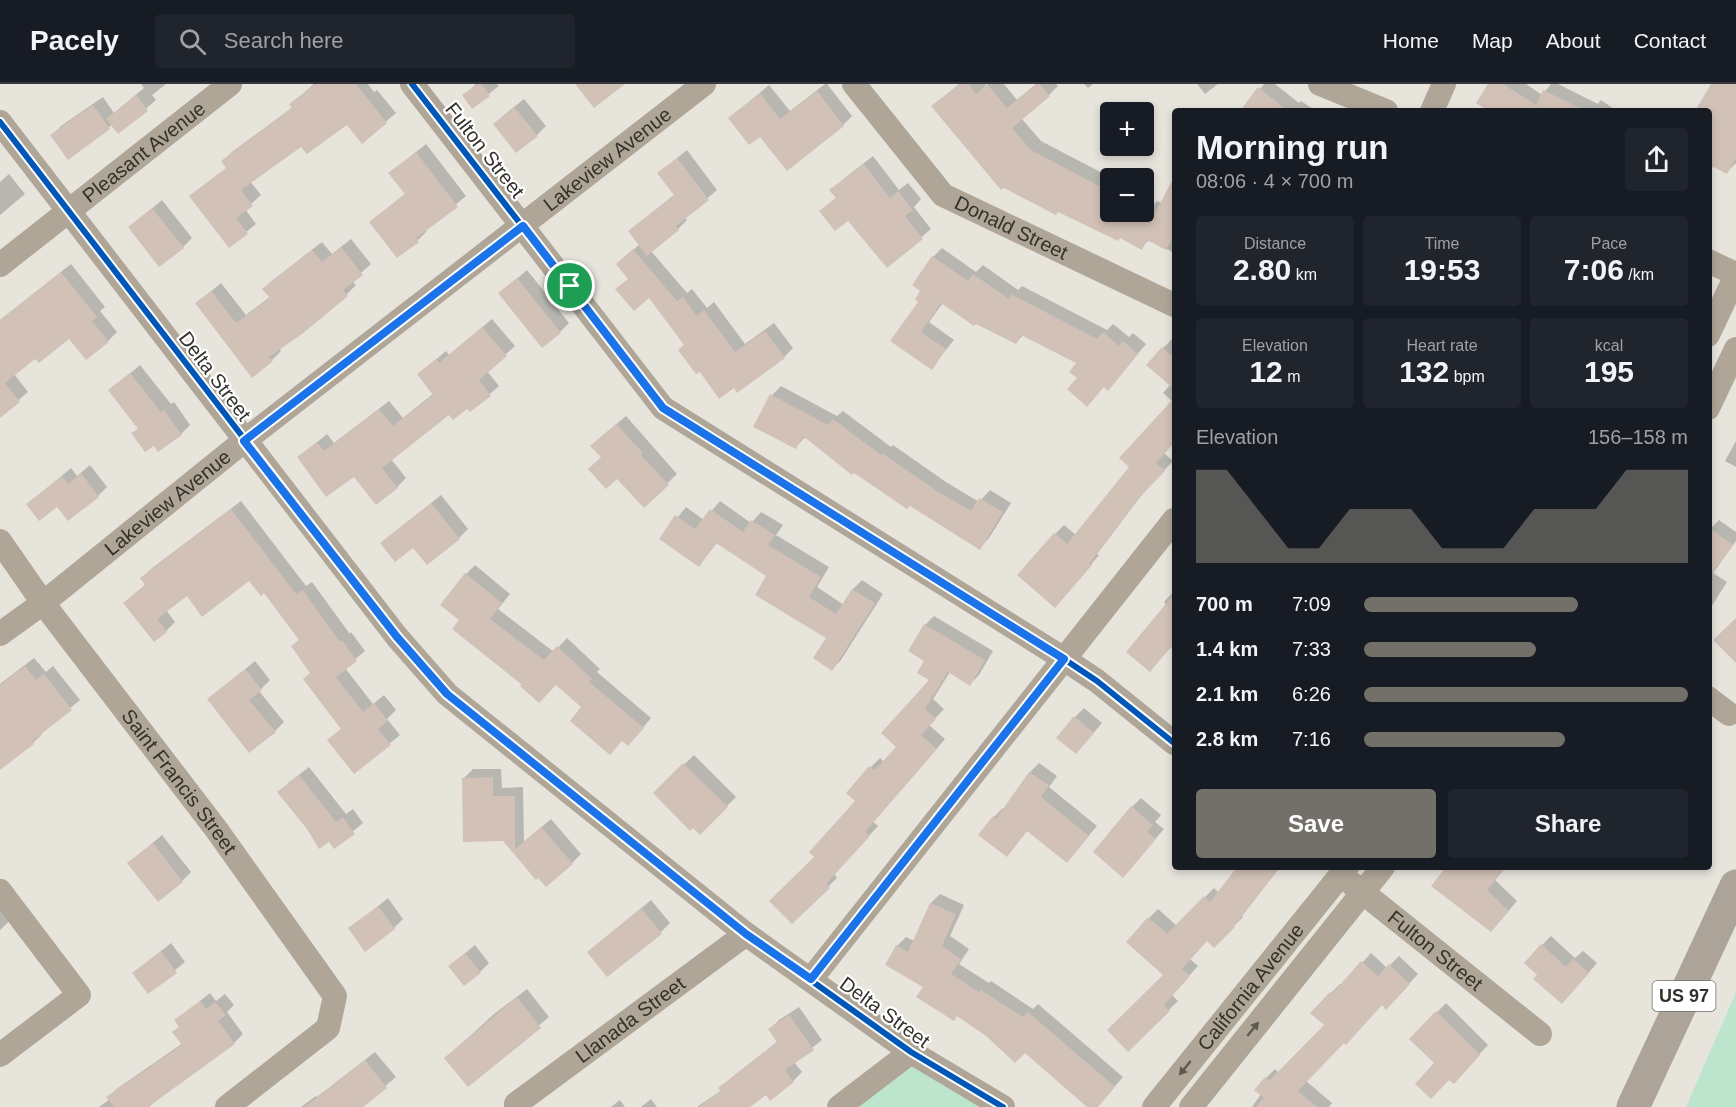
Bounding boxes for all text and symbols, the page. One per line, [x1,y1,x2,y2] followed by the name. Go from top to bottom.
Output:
[155,14,575,68] search box
[30,25,119,56] text: Pacely
[176,25,209,58] icon: search
[224,28,344,53] text: Search here
[1383,29,1439,52] text: Home
[1472,29,1513,52] text: Map
[1546,29,1601,52] text: About
[1634,29,1706,52] text: Contact
[78,97,209,207] street label: Pleasant Avenue
[441,98,529,202] street label: Fulton Street
[1100,102,1154,222] map controls
[1100,102,1154,156] button: +
[539,103,675,215] street label: Lakeview Avenue
[1625,128,1688,191] button: share
[1196,129,1388,166] text: Morning run
[1100,168,1154,222] button: −
[1196,170,1353,192] text: 08:06 · 4 × 700 m
[951,191,1072,264] street label: Donald Street
[1244,235,1306,252] text: Distance
[1425,235,1459,252] text: Time
[1591,235,1627,252] text: Pace
[1233,253,1291,286] text: 2.80
[1404,253,1480,286] text: 19:53
[1564,253,1624,286] text: 7:06
[544,260,595,311] pin
[1291,266,1317,283] text: km
[1624,266,1654,283] text: /km
[553,269,586,302] icon: arrive
[174,327,256,425] street label: Delta Street
[1242,337,1308,354] text: Elevation
[1406,337,1478,354] text: Heart rate
[1595,337,1623,354] text: kcal
[1249,355,1283,388] text: 12
[1399,355,1449,388] text: 132
[1584,355,1634,388] text: 195
[1283,368,1301,385] text: m
[1449,368,1485,385] text: bpm
[1196,426,1278,448] text: Elevation
[1588,426,1688,448] text: 156–158 m
[100,445,235,560] street label: Lakeview Avenue
[1196,593,1253,615] text: 700 m
[1292,593,1331,615] text: 7:09
[1196,638,1258,660] text: 1.4 km
[1292,638,1331,660] text: 7:33
[1196,683,1258,705] text: 2.1 km
[1292,683,1331,705] text: 6:26
[117,705,241,858] street label: Saint Francis Street
[1196,728,1258,750] text: 2.8 km
[1292,728,1331,750] text: 7:16
[1196,789,1436,858] button: Save
[1448,789,1688,858] button: Share
[1384,906,1487,995] street label: Fulton Street
[1193,919,1308,1055] street label: California Avenue
[571,972,689,1067] street label: Llanada Street
[836,972,935,1052] street label: Delta Street
[1652,981,1716,1011] road number: US 97
[1247,1021,1259,1036] one-way arrow
[1179,1060,1192,1075] one-way arrow

